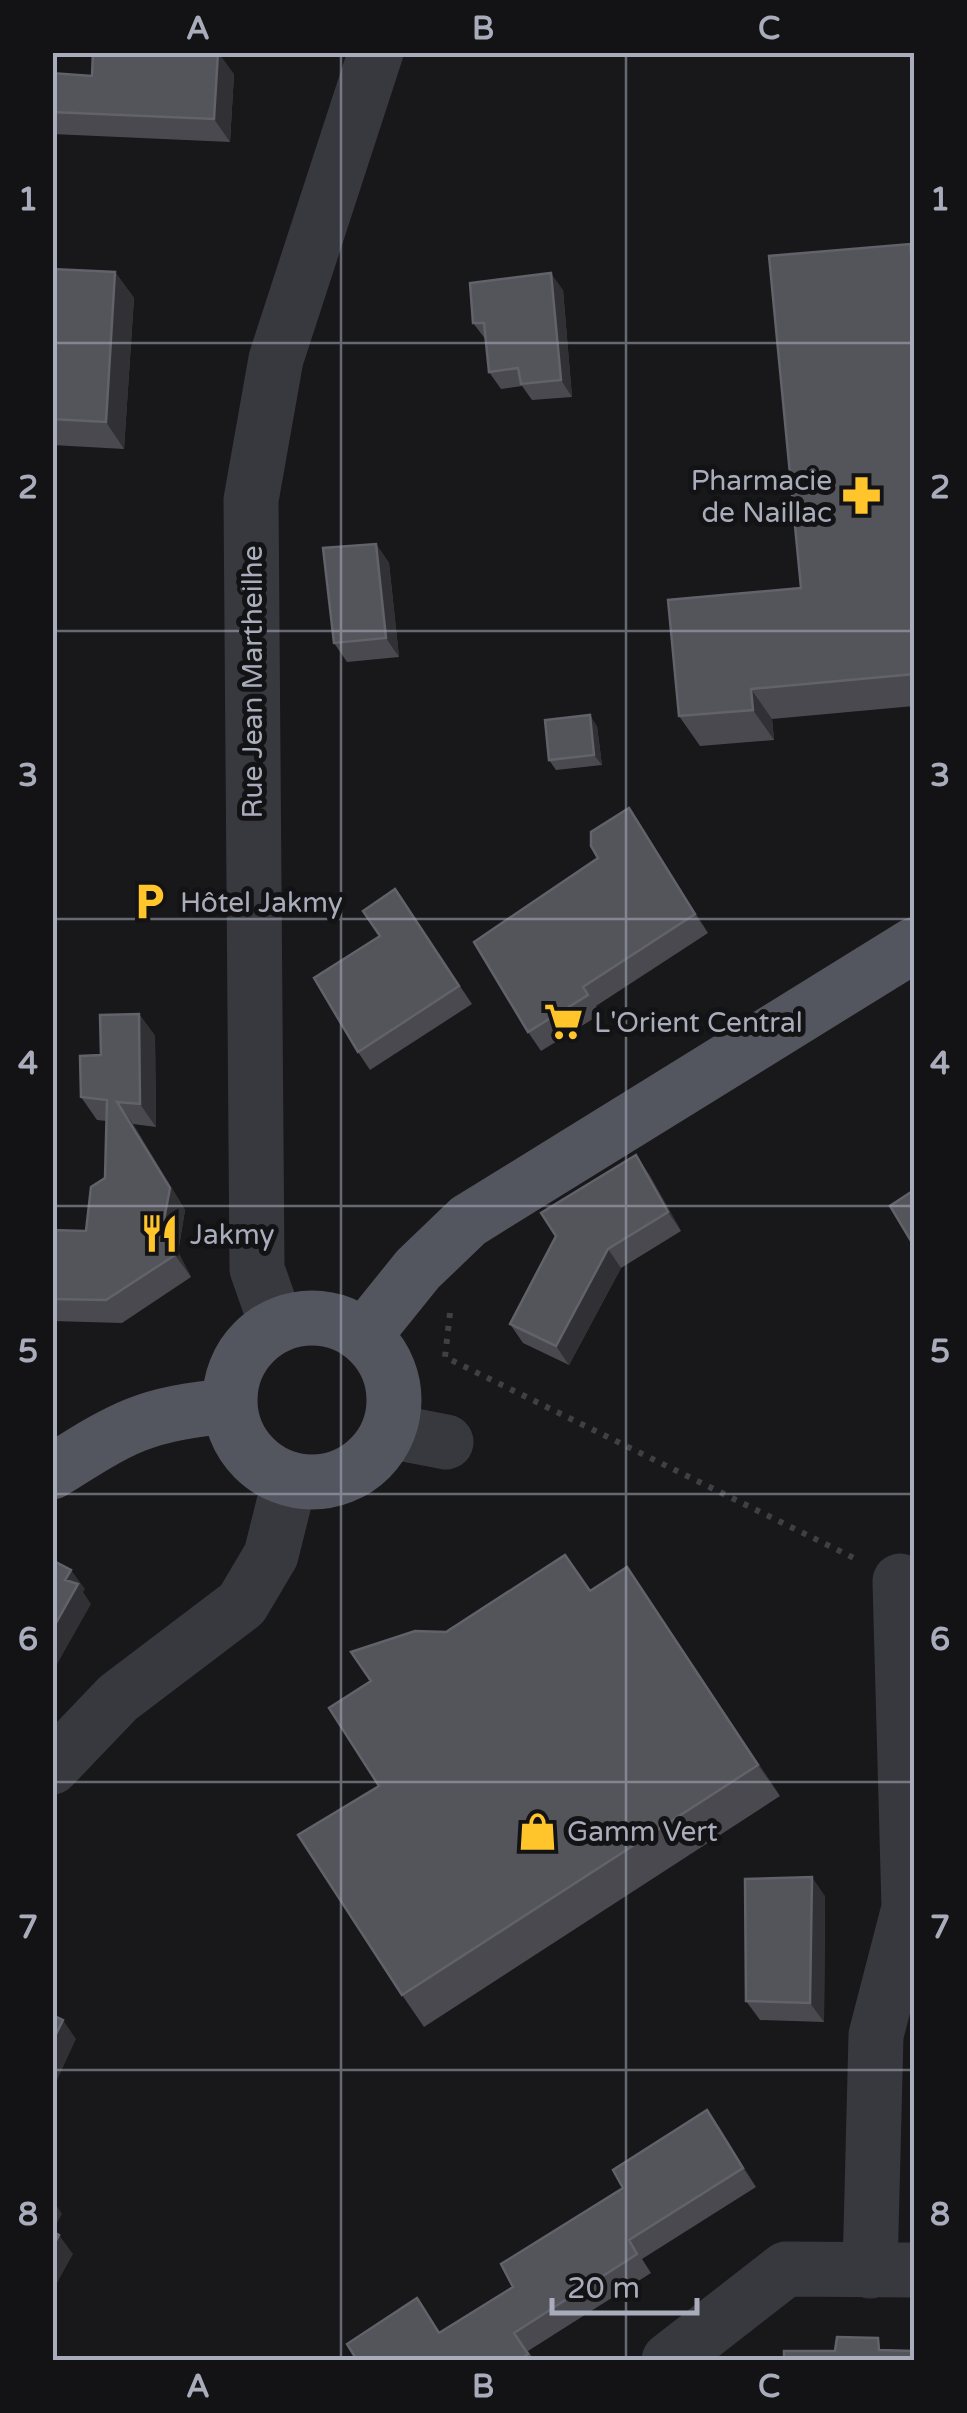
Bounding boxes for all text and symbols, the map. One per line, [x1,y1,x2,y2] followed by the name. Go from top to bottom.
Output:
[186,10,210,48] text: A
[472,10,494,48] text: B
[758,10,780,48] text: C
[18,181,38,219] text: 1
[930,181,950,219] text: 1
[691,464,832,530] place label: Pharmacie de Naillac
[18,469,38,507] text: 2
[930,469,950,507] text: 2
[841,475,883,517] pharmacy icon: Pharmacie de Naillac
[236,545,270,819] street label: Rue Jean Martheilhe
[18,757,38,795] text: 3
[930,757,950,795] text: 3
[129,881,171,923] parking icon: Hôtel Jakmy
[180,886,343,920] place label: Hôtel Jakmy
[543,1001,585,1043] supermarket icon: L'Orient Central
[594,1006,803,1040] place label: L'Orient Central
[18,1045,38,1083] text: 4
[930,1045,950,1083] text: 4
[139,1213,181,1255] restaurant icon: Jakmy
[190,1218,275,1252] place label: Jakmy
[18,1333,38,1371] text: 5
[930,1333,950,1371] text: 5
[18,1621,38,1659] text: 6
[930,1621,950,1659] text: 6
[516,1810,558,1852] shop icon: Gamm Vert
[567,1815,718,1849] place label: Gamm Vert
[18,1909,38,1947] text: 7
[930,1909,950,1947] text: 7
[18,2196,38,2234] text: 8
[930,2196,950,2234] text: 8
[552,2253,697,2315] scale bar
[567,2270,640,2307] text: 20 m
[186,2368,210,2406] text: A
[472,2368,494,2406] text: B
[758,2368,780,2406] text: C

